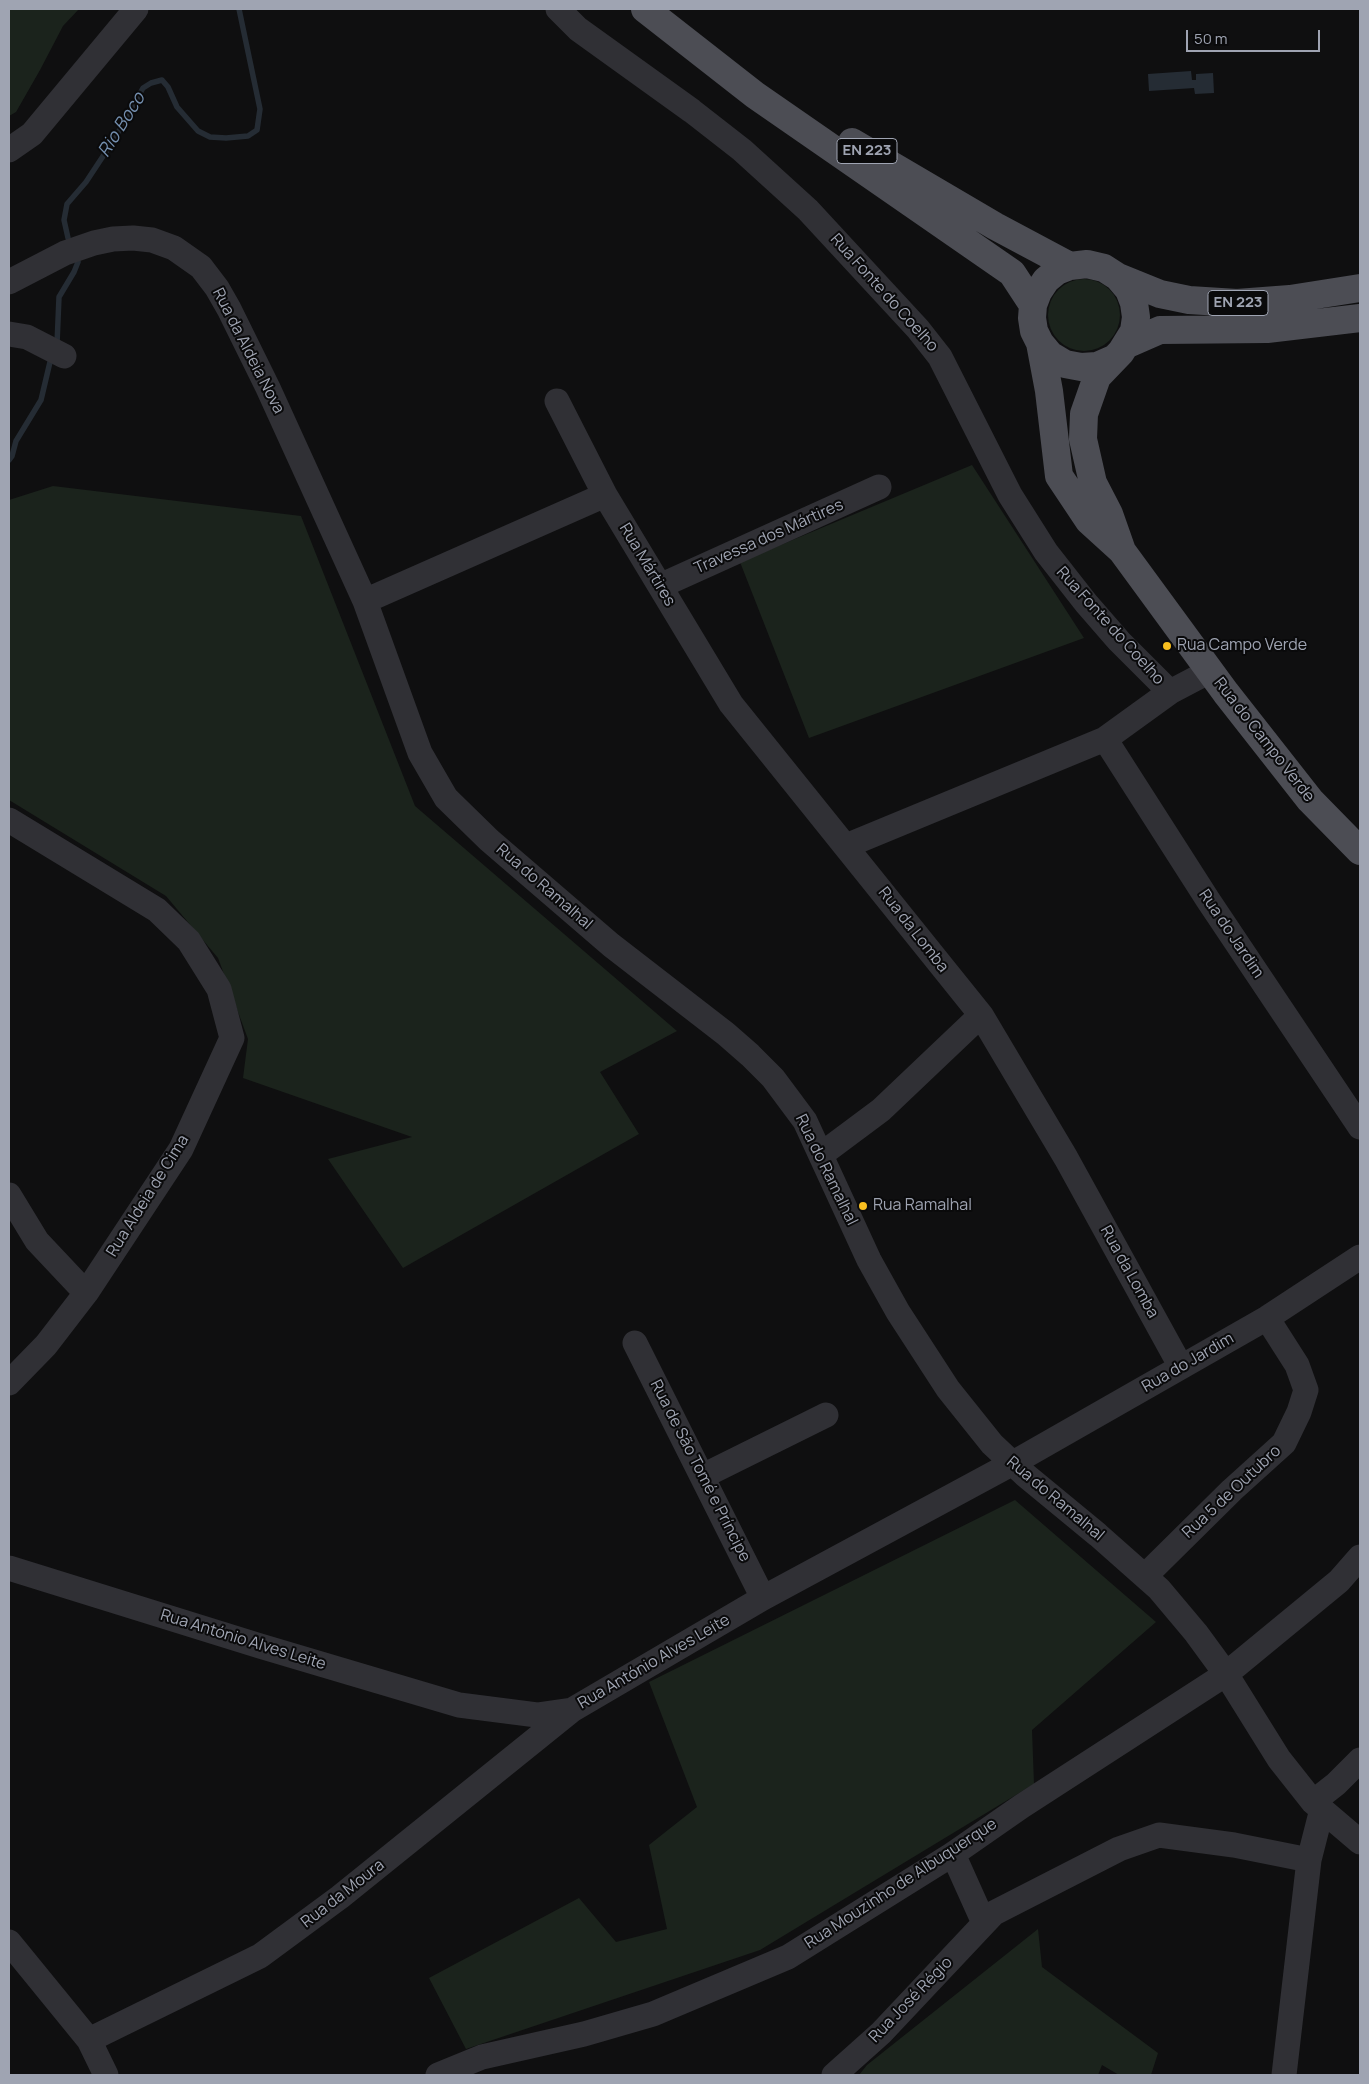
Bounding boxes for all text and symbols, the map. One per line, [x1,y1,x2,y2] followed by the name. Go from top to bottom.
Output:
[1189,20,1323,52] scale bar
[1194,28,1228,49] text: 50 m
[94,89,150,161] water label: Rio Boco
[837,138,897,164] road number: EN 223
[826,230,942,356] street label: Rua Fonte do Coelho
[208,285,288,417] street label: Rua da Aldeia Nova
[1208,290,1268,316] road number: EN 223
[692,496,846,578] street label: Travessa dos Mártires
[615,520,679,610] street label: Rua Mártires
[1052,563,1168,689] street label: Rua Fonte do Coelho
[1177,636,1307,656] place label: Rua Campo Verde
[1161,640,1173,652] marker: Rua Campo Verde
[1210,674,1318,806] street label: Rua do Campo Verde
[492,840,596,934] street label: Rua do Ramalhal
[874,884,952,976] street label: Rua da Lomba
[1194,886,1268,982] street label: Rua do Jardim
[791,1111,861,1229] street label: Rua do Ramalhal
[103,1132,193,1260] street label: Rua Aldeia de Cima
[873,1196,972,1216] place label: Rua Ramalhal
[857,1200,869,1212] marker: Rua Ramalhal
[1096,1222,1162,1322] street label: Rua da Lomba
[1139,1329,1237,1397] street label: Rua do Jardim
[646,1377,754,1565] street label: Rua de São Tomé e Príncipe
[1179,1441,1285,1543] street label: Rua 5 de Outubro
[1002,1453,1108,1545] street label: Rua do Ramalhal
[158,1606,328,1674] street label: Rua António Alves Leite
[575,1611,733,1713] street label: Rua António Alves Leite
[801,1815,1001,1953] street label: Rua Mouzinho de Albuquerque
[298,1856,388,1932] street label: Rua da Moura
[865,1953,957,2047] street label: Rua José Régio

